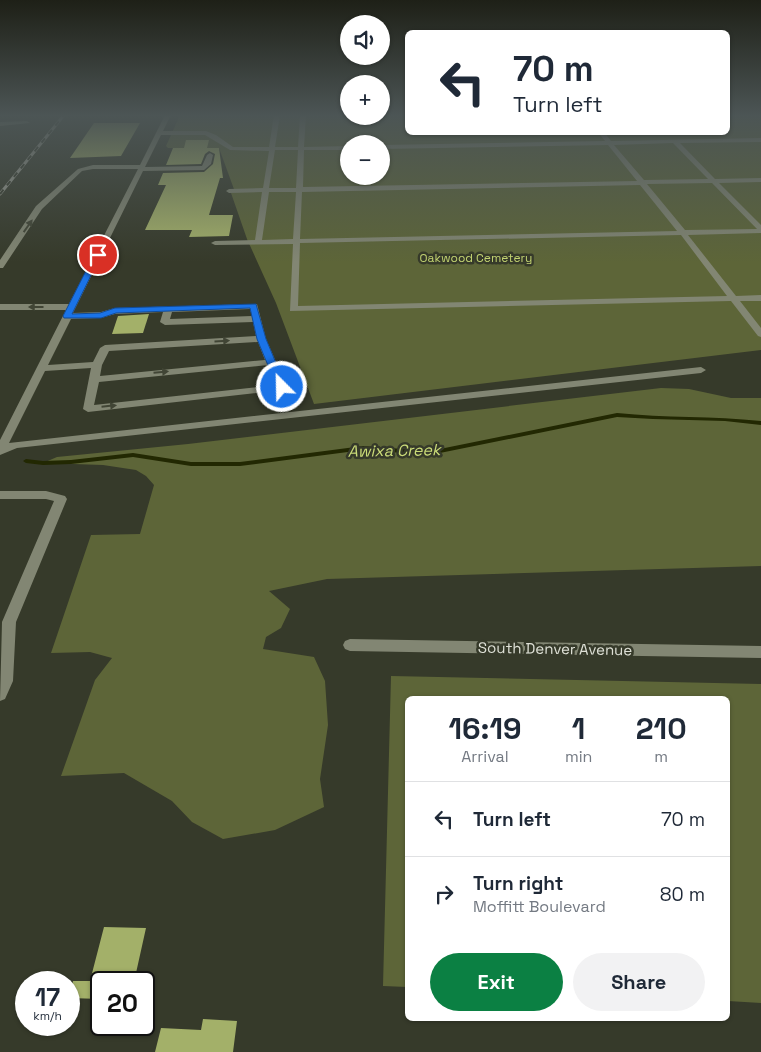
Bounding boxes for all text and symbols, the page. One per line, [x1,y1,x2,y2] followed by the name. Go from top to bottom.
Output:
[340,15,390,185] map controls
[340,15,390,65] button: sound
[513,47,594,91] text: 70 m
[430,50,495,115] icon: left
[340,75,390,125] button: +
[513,90,603,118] text: Turn left
[340,135,390,185] button: −
[23,219,33,232] one-way arrow
[77,234,119,276] pin
[84,241,112,269] icon: arrive
[420,250,532,266] park label: Oakwood Cemetery
[28,303,44,311] one-way arrow
[214,337,230,345] one-way arrow
[255,360,307,412] position arrow
[153,368,169,376] one-way arrow
[102,402,118,410] one-way arrow
[347,439,443,462] water label: Awixa Creek
[478,638,632,659] street label: South Denver Avenue
[448,709,522,748] text: 16:19
[572,709,585,748] text: 1
[636,709,687,748] text: 210
[461,746,509,767] text: Arrival
[565,746,592,767] text: min
[654,746,668,767] text: m
[430,805,458,833] icon: left
[473,807,551,832] text: Turn left
[661,807,705,832] text: 70 m
[473,871,563,896] text: Turn right
[430,880,458,908] icon: right
[660,882,705,907] text: 80 m
[473,896,606,917] text: Moffitt Boulevard
[430,953,563,1011] button: Exit
[573,953,705,1011] button: Share
[90,971,155,1036] speed limit sign: 20
[35,981,60,1013] text: 17
[33,1008,62,1024] text: km/h

